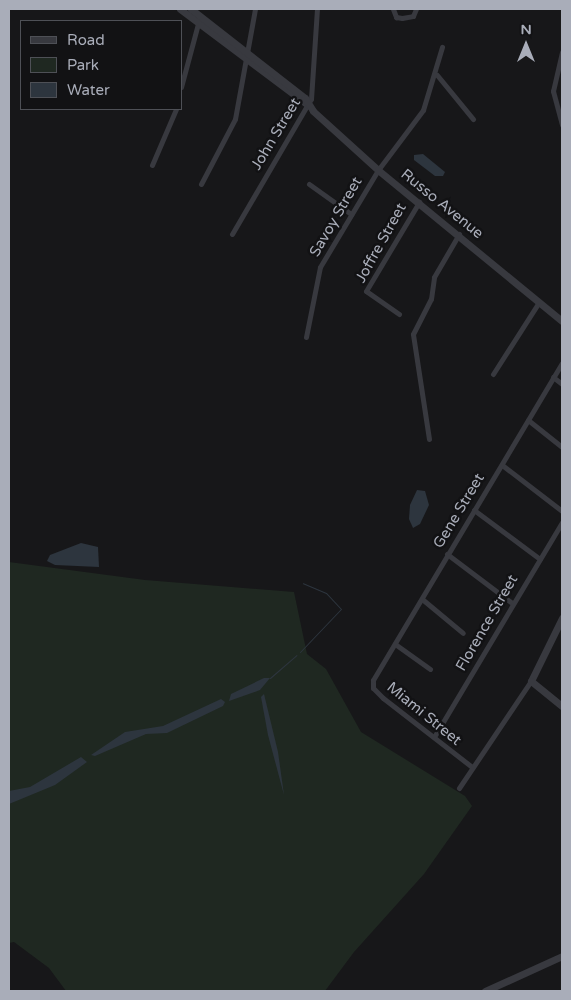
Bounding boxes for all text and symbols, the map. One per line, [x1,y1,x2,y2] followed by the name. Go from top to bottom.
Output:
[20,20,182,110] legend
[501,20,551,70] north arrow
[520,21,532,38] text: N
[67,31,105,49] text: Road
[67,56,99,74] text: Park
[67,81,110,99] text: Water
[247,95,305,173] street label: John Street
[397,165,487,243] street label: Russo Avenue
[306,174,366,260] street label: Savoy Street
[352,200,410,286] street label: Joffre Street
[430,470,488,552] street label: Gene Street
[452,572,522,674] street label: Florence Street
[383,678,465,750] street label: Miami Street

